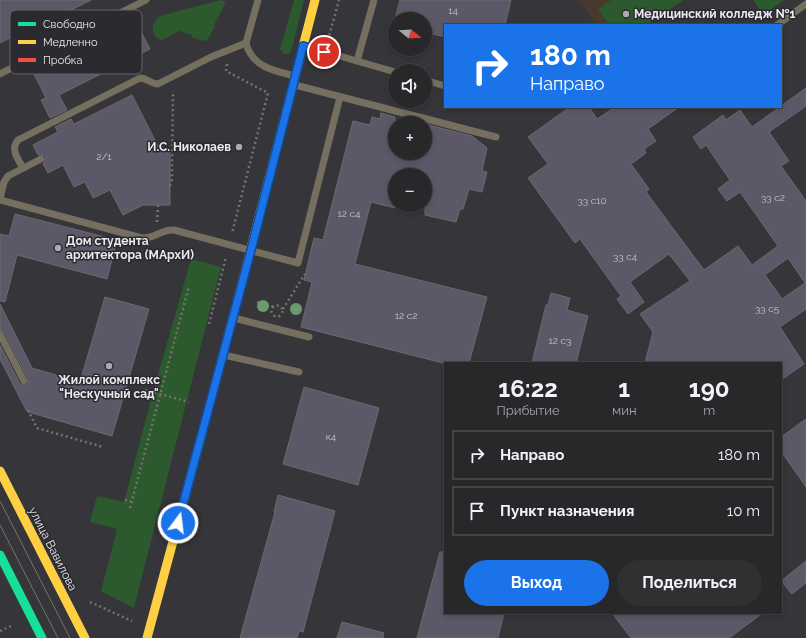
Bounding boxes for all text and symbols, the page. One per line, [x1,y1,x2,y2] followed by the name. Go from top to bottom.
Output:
[448,5,458,16] house number: 14
[634,7,795,21] place label: Медицинский колледж №1
[621,9,631,19] marker: Медицинский колледж №1
[10,10,142,74] legend
[388,12,432,56] north arrow
[388,12,432,212] map controls
[43,18,96,31] text: Свободно
[307,35,341,69] pin
[43,36,98,49] text: Медленно
[530,39,611,72] text: 180 m
[464,40,516,92] icon: right
[313,41,335,63] icon: arrive
[43,54,83,67] text: Пробка
[388,64,432,108] button: sound
[530,73,604,94] text: Направо
[388,116,432,160] button: +
[147,140,231,154] place label: И.С. Николаев
[234,142,244,152] marker: И.С. Николаев
[96,151,112,162] house number: 2/1
[388,168,432,212] button: −
[761,192,785,203] house number: 33 с2
[577,195,607,206] house number: 33 с10
[338,208,361,219] house number: 12 с4
[66,234,194,262] place label: Дом студента архитектора (МАрхИ)
[53,243,63,253] marker: Дом студента архитектора (МАрхИ)
[613,251,638,262] house number: 33 с4
[755,303,780,314] house number: 33 с5
[395,310,417,321] house number: 12 с2
[549,335,571,346] house number: 12 с3
[104,361,114,371] marker: Жилой комплекс "Нескучный сад"
[58,373,160,401] place label: Жилой комплекс "Нескучный сад"
[498,374,558,403] text: 16:22
[618,374,630,403] text: 1
[689,374,730,403] text: 190
[496,403,560,418] text: Прибытие
[612,403,636,418] text: мин
[703,403,715,418] text: m
[326,431,337,442] house number: к4
[466,444,488,466] icon: right
[500,446,564,464] text: Направо
[718,446,760,464] text: 180 m
[466,500,488,522] icon: arrive
[157,502,199,544] position arrow
[500,502,634,520] text: Пункт назначения
[727,502,760,520] text: 10 m
[26,505,80,593] street label: улица Вавилова
[464,560,609,606] button: Выход
[617,560,762,606] button: Поделиться

